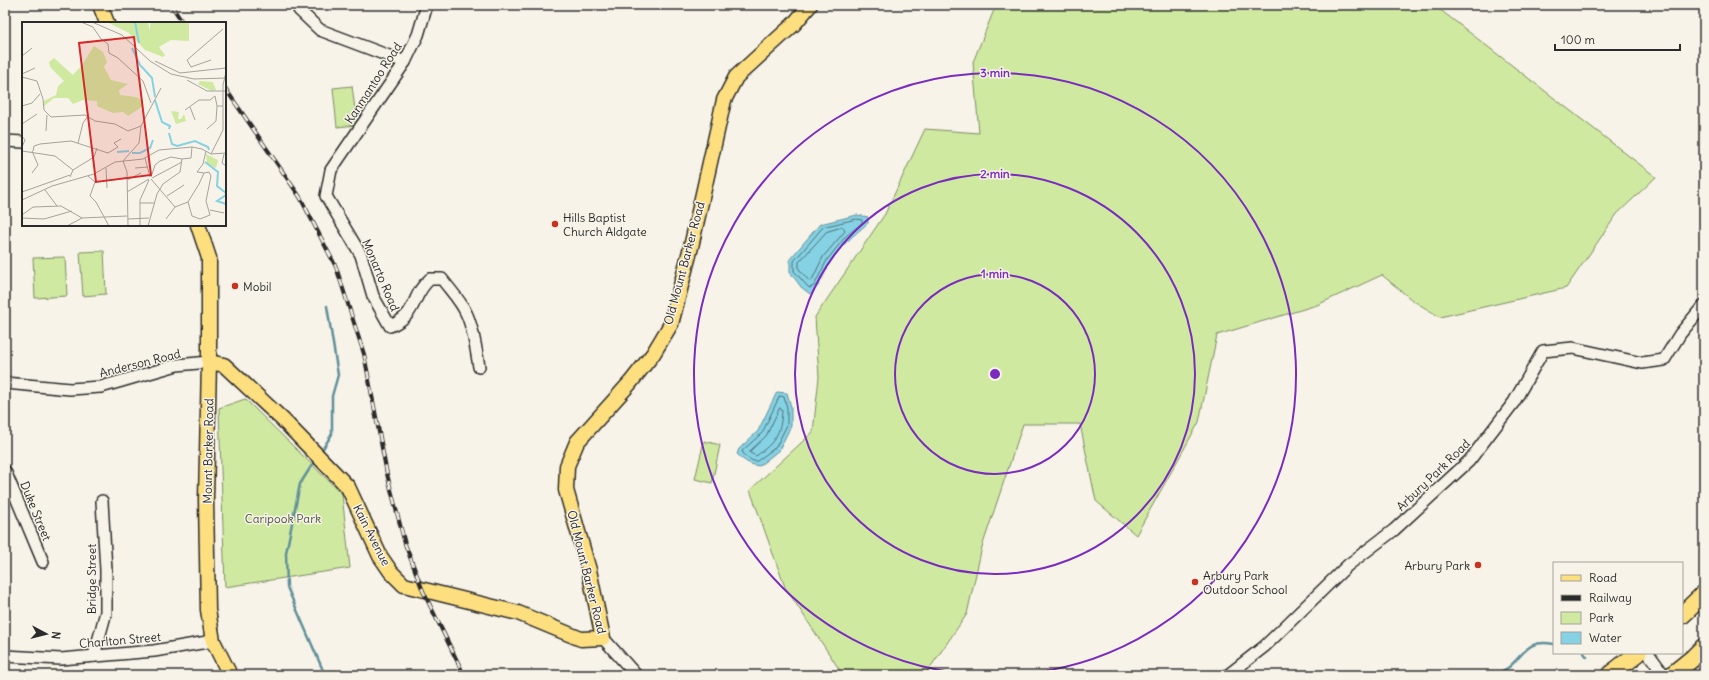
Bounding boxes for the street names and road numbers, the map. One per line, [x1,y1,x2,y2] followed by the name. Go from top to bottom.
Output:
[341,40,405,126] street label: Kanmantoo Road
[660,200,708,326] street label: Old Mount Barker Road
[359,237,403,313] street label: Monarto Road
[98,346,182,380] street label: Anderson Road
[200,398,216,504] street label: Mount Barker Road
[1393,436,1473,514] street label: Arbury Park Road
[17,479,55,543] street label: Duke Street
[350,502,394,568] street label: Kain Avenue
[564,509,610,635] street label: Old Mount Barker Road
[84,544,99,614] street label: Bridge Street
[79,629,161,651] street label: Charlton Street

